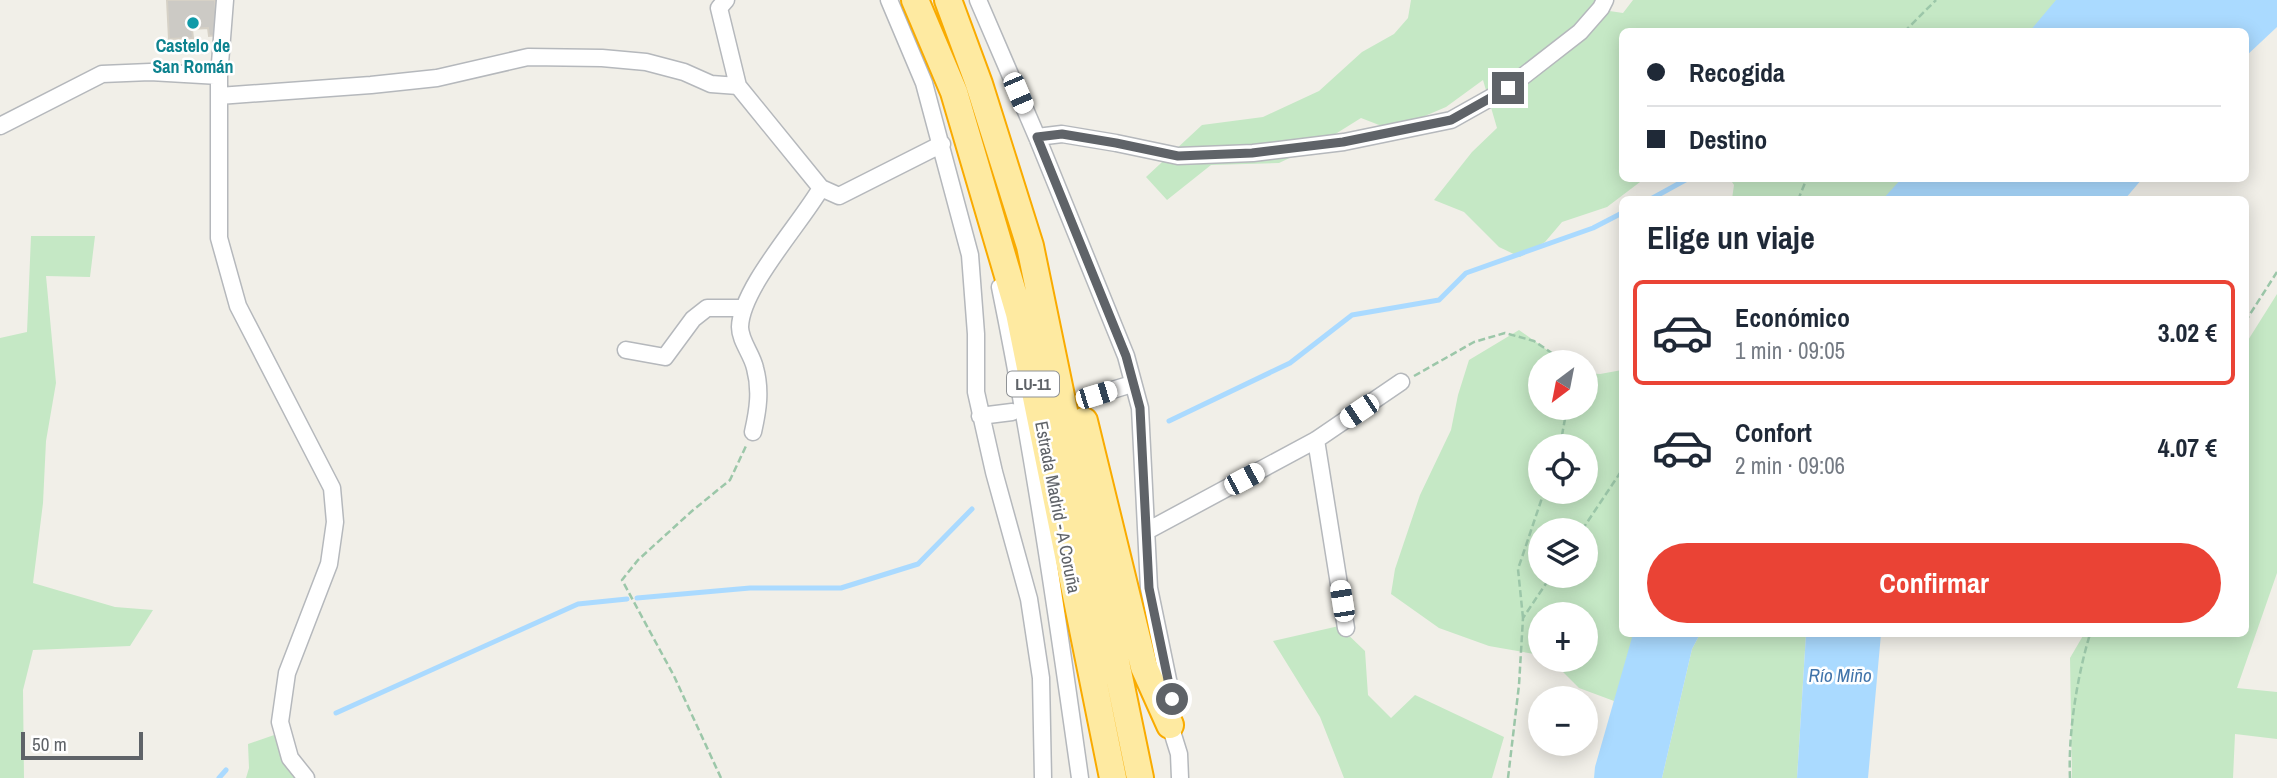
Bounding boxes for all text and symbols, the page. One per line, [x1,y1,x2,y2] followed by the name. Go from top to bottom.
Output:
[185,15,201,31] marker: Castelo de San Román
[152,33,234,79] place label: Castelo de San Román
[1689,55,1785,90] text: Recogida
[1001,70,1036,116] car
[1492,72,1524,104] route end
[1689,122,1767,157] text: Destino
[1647,216,1815,259] text: Elige un viaje
[1735,300,1850,335] text: Económico
[1651,301,1714,364] icon: car
[2158,315,2217,350] text: 3.02 €
[1735,335,1845,366] text: 1 min · 09:05
[1528,350,1598,420] north arrow
[1528,350,1598,756] map controls
[1007,372,1059,396] road number: LU-11
[1073,379,1120,411] car
[1336,391,1383,431] car
[1735,415,1812,450] text: Confort
[1651,416,1714,479] icon: car
[1029,419,1087,595] street label: Estrada Madrid - A Coruña
[2158,430,2217,465] text: 4.07 €
[1528,434,1598,504] button: locate
[1735,450,1845,481] text: 2 min · 09:06
[1221,460,1268,498] car
[1528,518,1598,588] button: layers
[1647,543,2221,623] button: Confirmar
[1329,579,1356,623] car
[1528,602,1598,672] button: +
[1808,662,1872,688] water label: Río Miño
[1156,683,1188,715] route start
[1528,686,1598,756] button: −
[21,729,144,761] scale bar
[32,731,67,757] text: 50 m

